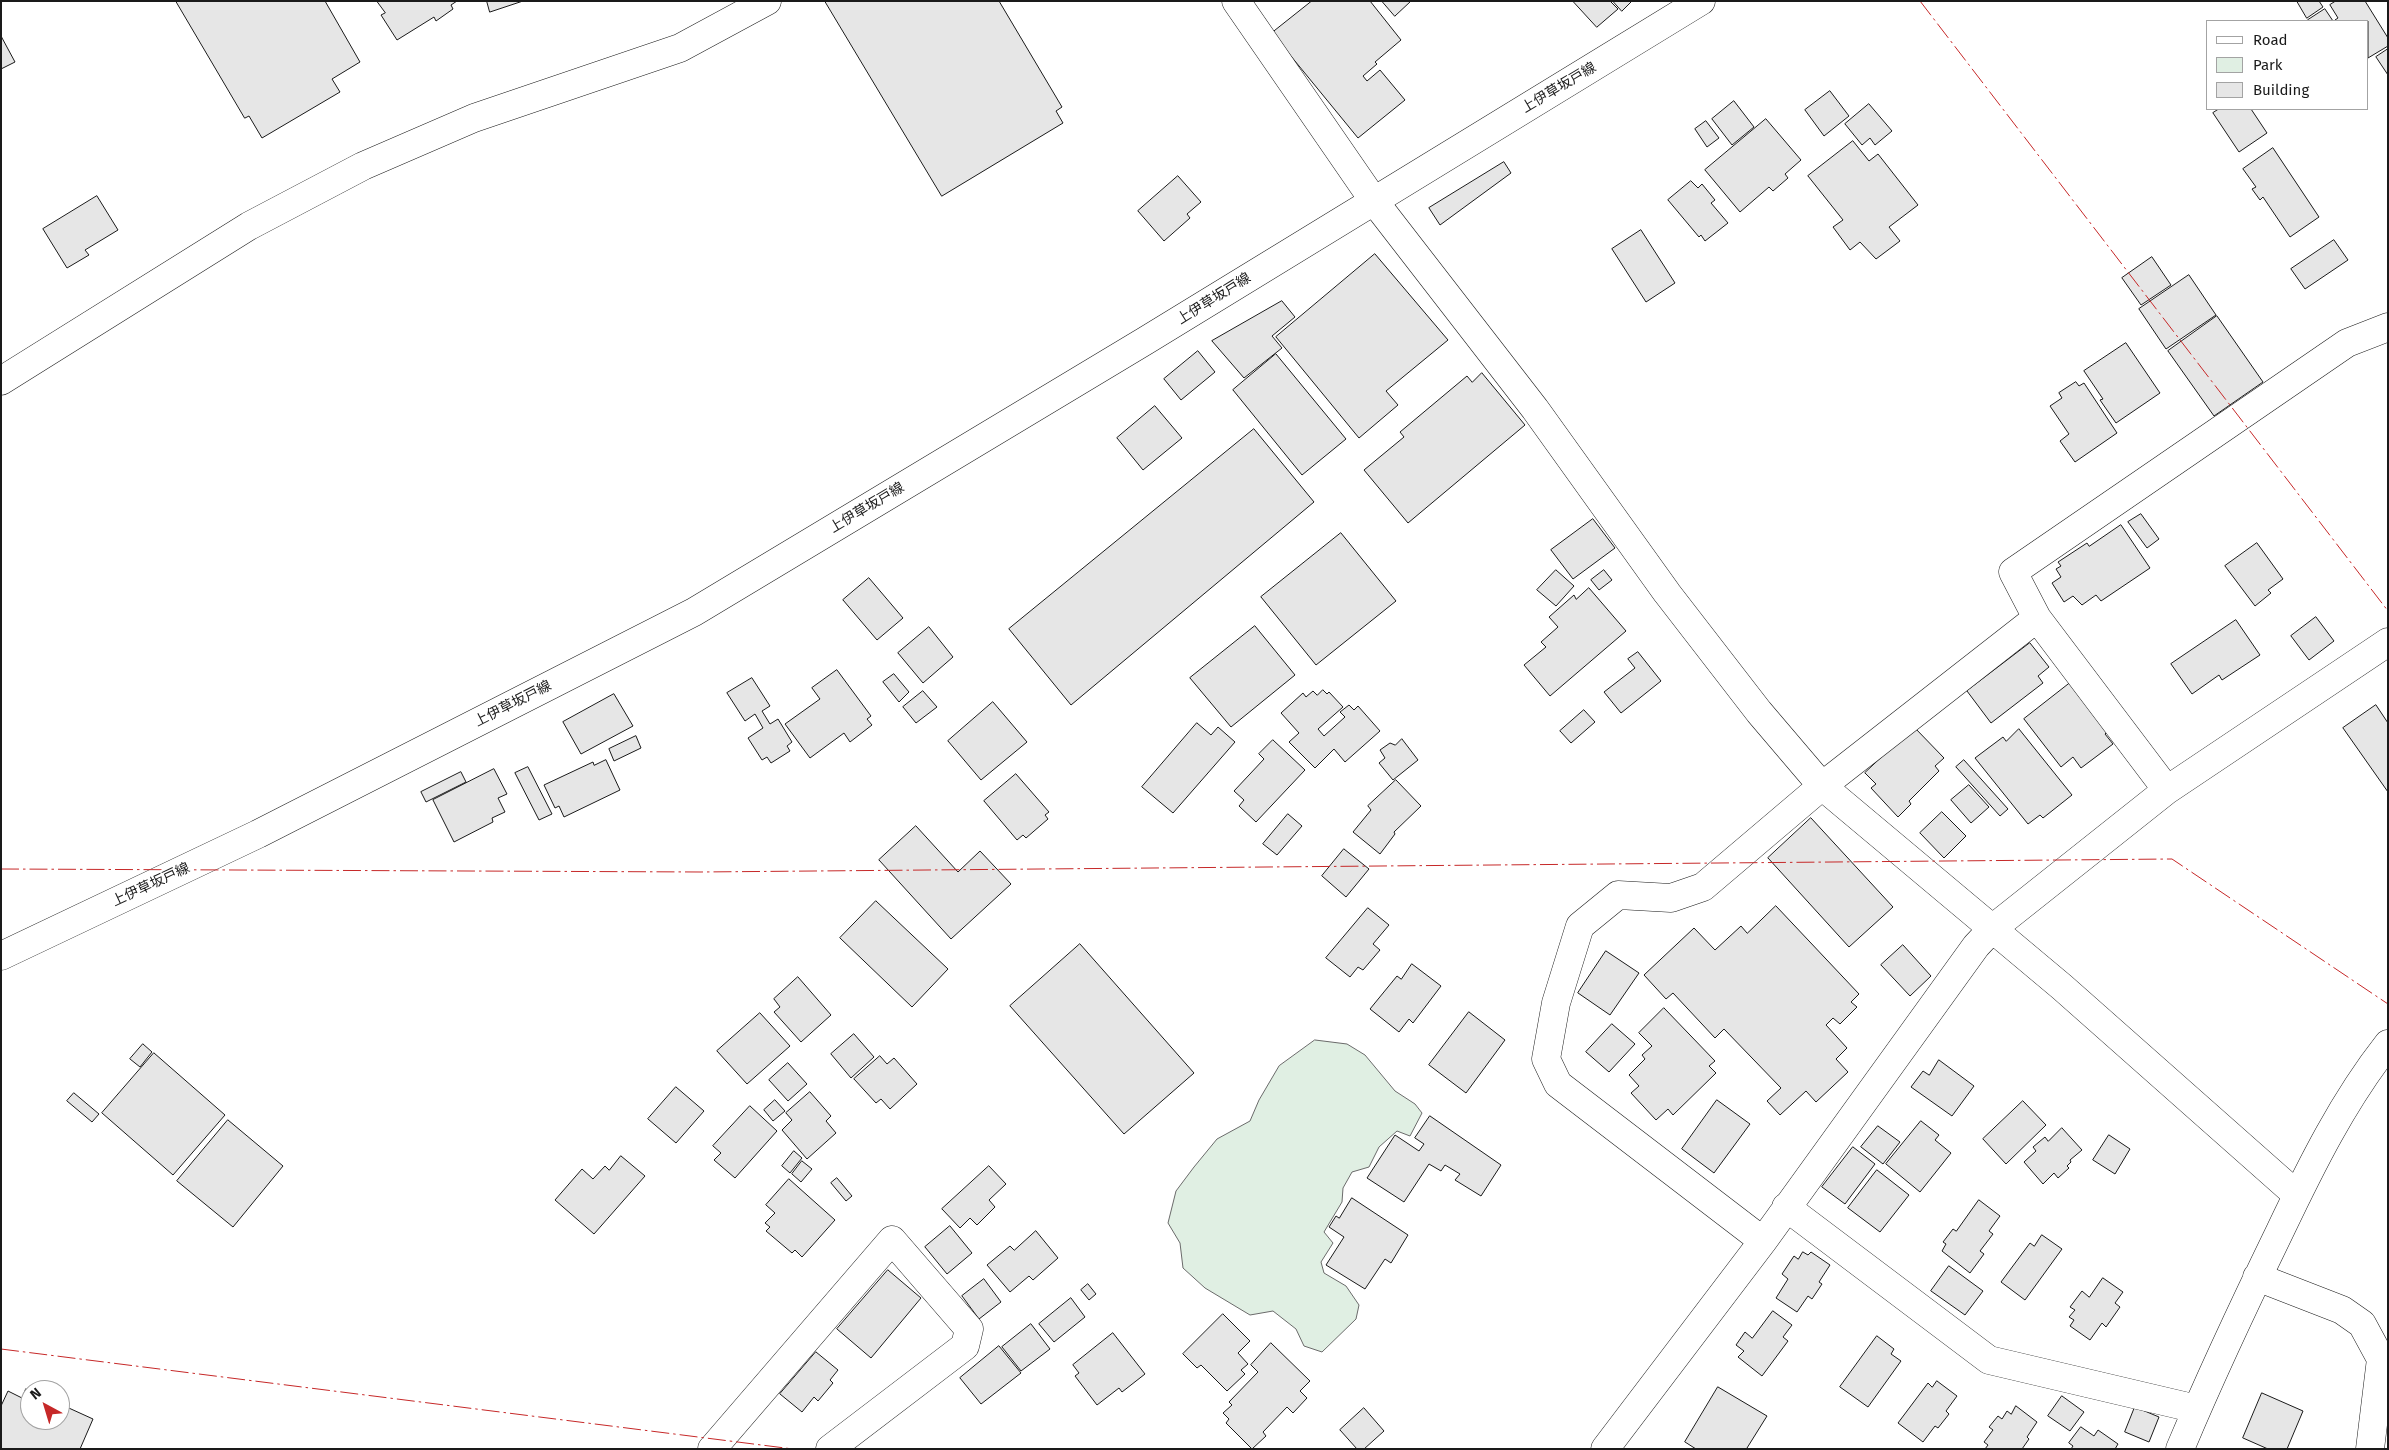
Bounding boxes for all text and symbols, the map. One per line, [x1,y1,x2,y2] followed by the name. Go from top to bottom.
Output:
[2206,20,2369,110] legend
[2253,31,2288,49] text: Road
[2253,56,2283,74] text: Park
[1519,59,1599,117] street label: 上伊草坂戸線
[2253,81,2309,99] text: Building
[1174,270,1254,328] street label: 上伊草坂戸線
[827,479,907,537] street label: 上伊草坂戸線
[472,677,554,731] street label: 上伊草坂戸線
[109,860,193,910] street label: 上伊草坂戸線
[20,1380,70,1430] north arrow
[27,1384,45,1403] text: N

